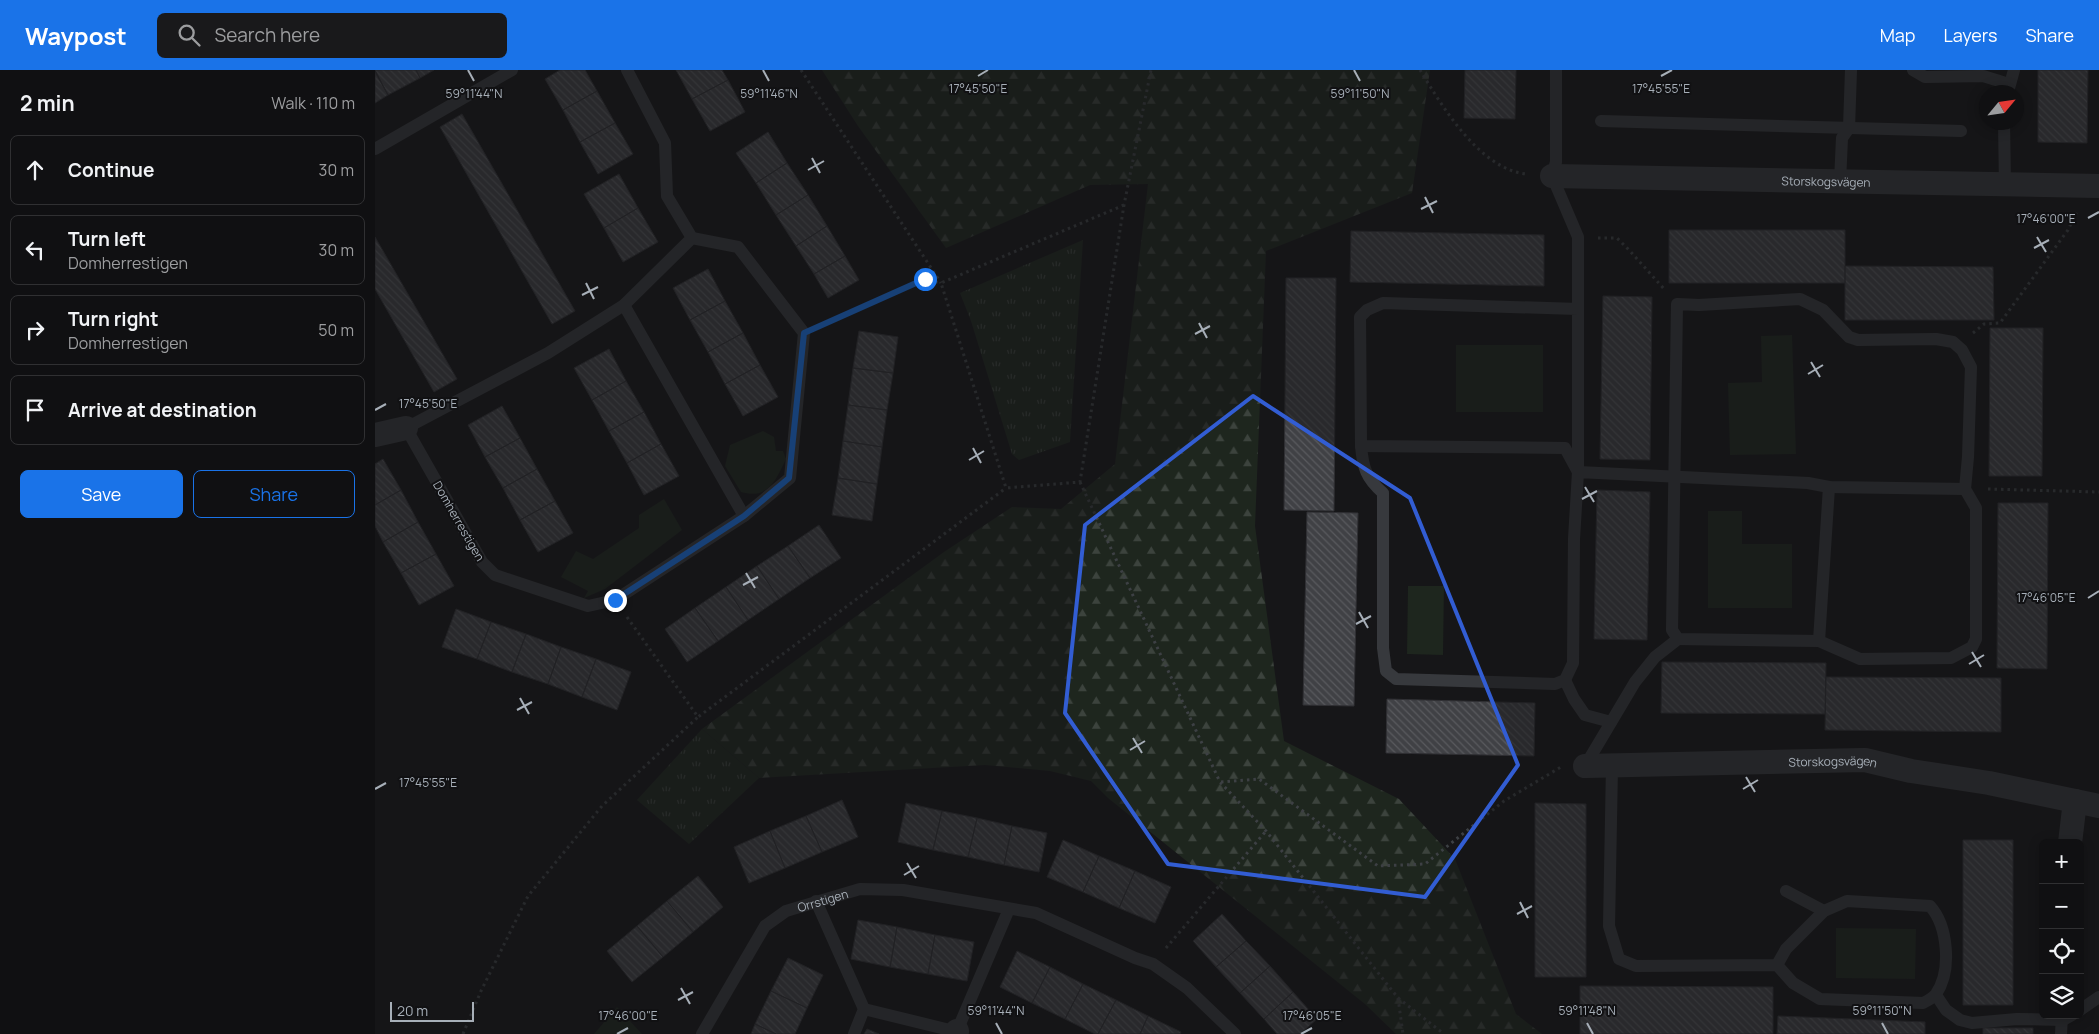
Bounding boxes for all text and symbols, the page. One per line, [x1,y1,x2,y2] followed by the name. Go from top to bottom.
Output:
[157,13,507,58] search box
[25,19,127,52] text: Waypost
[175,21,203,49] icon: search
[215,22,320,48] text: Search here
[1880,23,1915,47] text: Map
[1943,23,1997,47] text: Layers
[2025,23,2074,47] text: Share
[949,80,1007,97] text: 17°45'50"E
[1632,80,1690,97] text: 17°45'55"E
[445,85,503,102] text: 59°11'44"N
[740,85,798,102] text: 59°11'46"N
[1331,85,1389,102] text: 59°11'50"N
[1979,85,2024,130] north arrow
[20,89,75,117] text: 2 min
[271,92,355,114] text: Walk · 110 m
[21,156,49,184] icon: ahead
[68,157,154,183] text: Continue
[319,159,354,181] text: 30 m
[1781,172,1871,190] street label: Storskogsvägen
[2016,210,2076,227] text: 17°46'00"E
[68,226,146,252] text: Turn left
[21,236,49,264] icon: left
[319,239,354,261] text: 30 m
[68,252,188,274] text: Domherrestigen
[914,268,937,291] route start
[68,306,158,332] text: Turn right
[21,316,49,344] icon: right
[318,319,354,341] text: 50 m
[68,332,188,354] text: Domherrestigen
[399,395,457,412] text: 17°45'50"E
[21,396,49,424] icon: arrive
[68,397,257,423] text: Arrive at destination
[20,470,183,518] button: Save
[193,470,355,518] button: Share
[429,478,489,564] street label: Domherrestigen
[604,589,627,612] route end
[2017,589,2076,606] text: 17°46'05"E
[1788,751,1879,771] street label: Storskogsvägen
[399,774,457,791] text: 17°45'55"E
[2039,839,2084,1019] map controls
[2039,839,2084,884] button: +
[2039,884,2084,929] button: −
[795,885,850,916] street label: Orrstigen
[2039,929,2084,974] button: locate
[2039,974,2084,1019] button: layers
[390,999,474,1022] scale bar
[397,1001,428,1020] text: 20 m
[967,1002,1025,1019] text: 59°11'44"N
[1558,1002,1616,1019] text: 59°11'48"N
[1853,1002,1911,1019] text: 59°11'50"N
[598,1007,658,1024] text: 17°46'00"E
[1283,1007,1342,1024] text: 17°46'05"E

